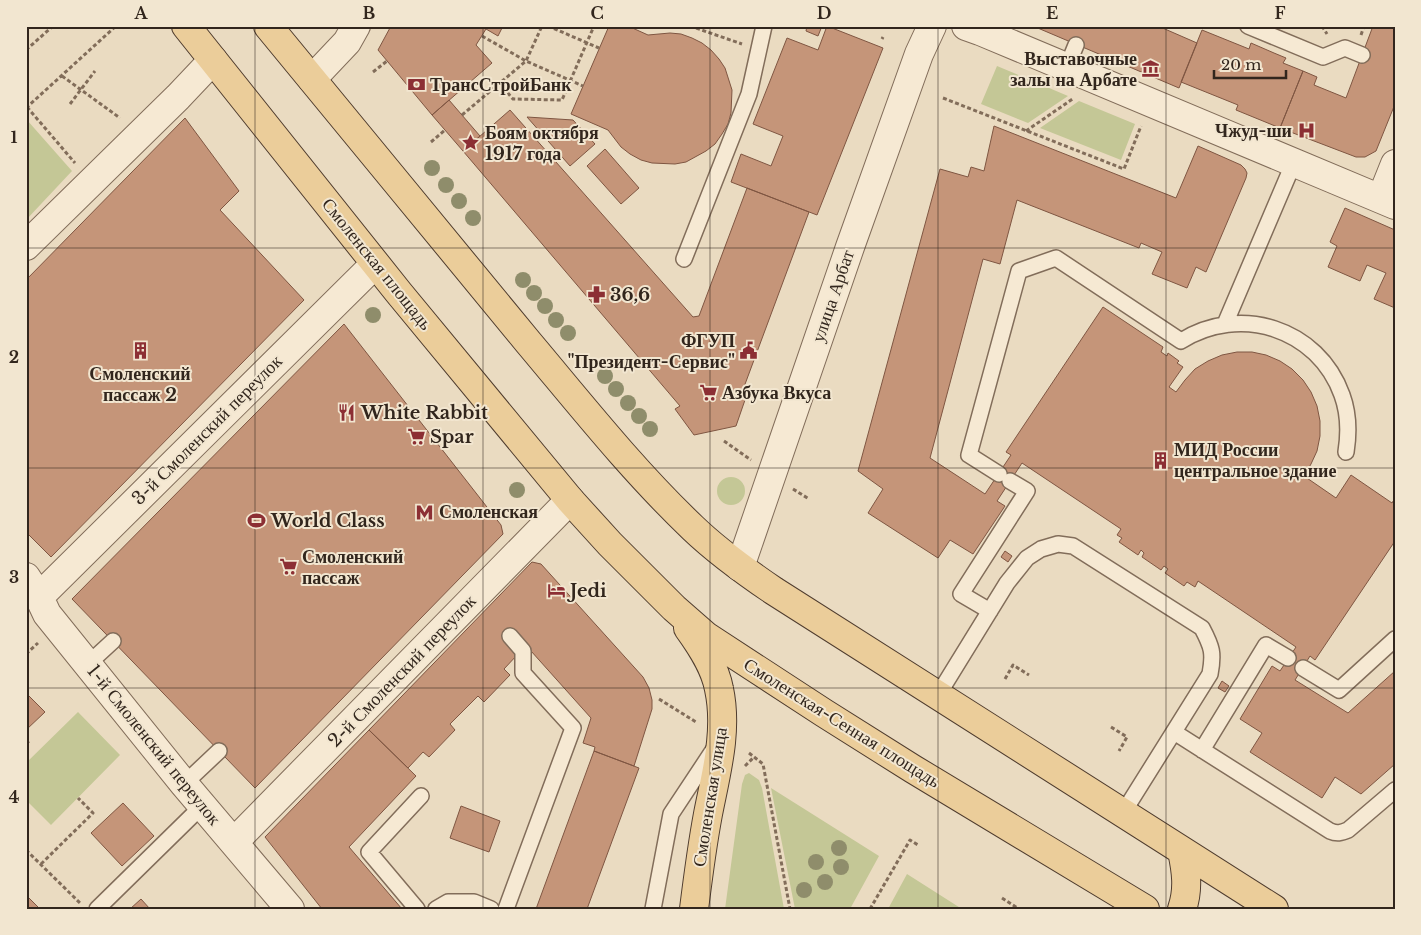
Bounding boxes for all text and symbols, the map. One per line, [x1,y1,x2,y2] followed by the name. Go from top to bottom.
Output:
[134,3,149,23] text: A
[363,3,376,23] text: B
[590,3,604,23] text: C
[817,3,831,23] text: D
[1046,3,1058,23] text: E
[1274,3,1286,23] text: F
[1010,48,1137,91] place label: Выставочные залы на Арбате
[1214,48,1286,80] scale bar
[1221,55,1261,74] text: 20 m
[1141,59,1161,79] museum icon: Выставочные залы на Арбате
[430,74,572,96] place label: ТрансСтройБанк
[406,75,426,95] bank icon: ТрансСтройБанк
[1215,120,1292,142] place label: Чжуд-ши
[1296,121,1316,141] hospital icon: Чжуд-ши
[485,122,599,165] place label: Боям октября 1917 года
[11,127,18,147] text: 1
[461,133,481,153] place icon: Боям октября 1917 года
[317,194,437,334] street label: Смоленская площадь
[807,247,859,345] street label: улица Арбат
[610,284,650,306] place label: 36,6
[586,285,606,305] pharmacy icon: 36,6
[567,330,735,373] place label: ФГУП "Президент-Сервис"
[130,341,150,361] building icon: Смоленский пассаж 2
[739,341,759,361] public building icon: ФГУП "Президент-Сервис"
[9,347,19,367] text: 2
[127,350,287,510] street label: 3-й Смоленский переулок
[89,363,191,406] place label: Смоленский пассаж 2
[722,382,831,404] place label: Азбука Вкуса
[698,383,718,403] supermarket icon: Азбука Вкуса
[360,402,488,424] place label: White Rabbit
[337,403,357,423] restaurant icon: White Rabbit
[430,426,474,448] place label: Spar
[406,427,426,447] supermarket icon: Spar
[1174,439,1336,482] place label: МИД России центральное здание
[1150,450,1170,470] building icon: МИД России центральное здание
[439,501,538,523] place label: Смоленская
[415,502,435,522] metro station icon: Смоленская
[270,510,385,532] place label: World Class
[247,511,267,531] sports icon: World Class
[302,546,403,589] place label: Смоленский пассаж
[278,557,298,577] supermarket icon: Смоленский пассаж
[9,567,19,587] text: 3
[566,580,607,602] place label: Jedi
[546,581,566,601] hotel icon: Jedi
[323,590,481,752] street label: 2-й Смоленский переулок
[740,653,944,793] street label: Смоленская-Сенная площадь
[82,660,226,830] street label: 1-й Смоленский переулок
[688,726,732,868] street label: Смоленская улица
[9,787,19,807] text: 4

